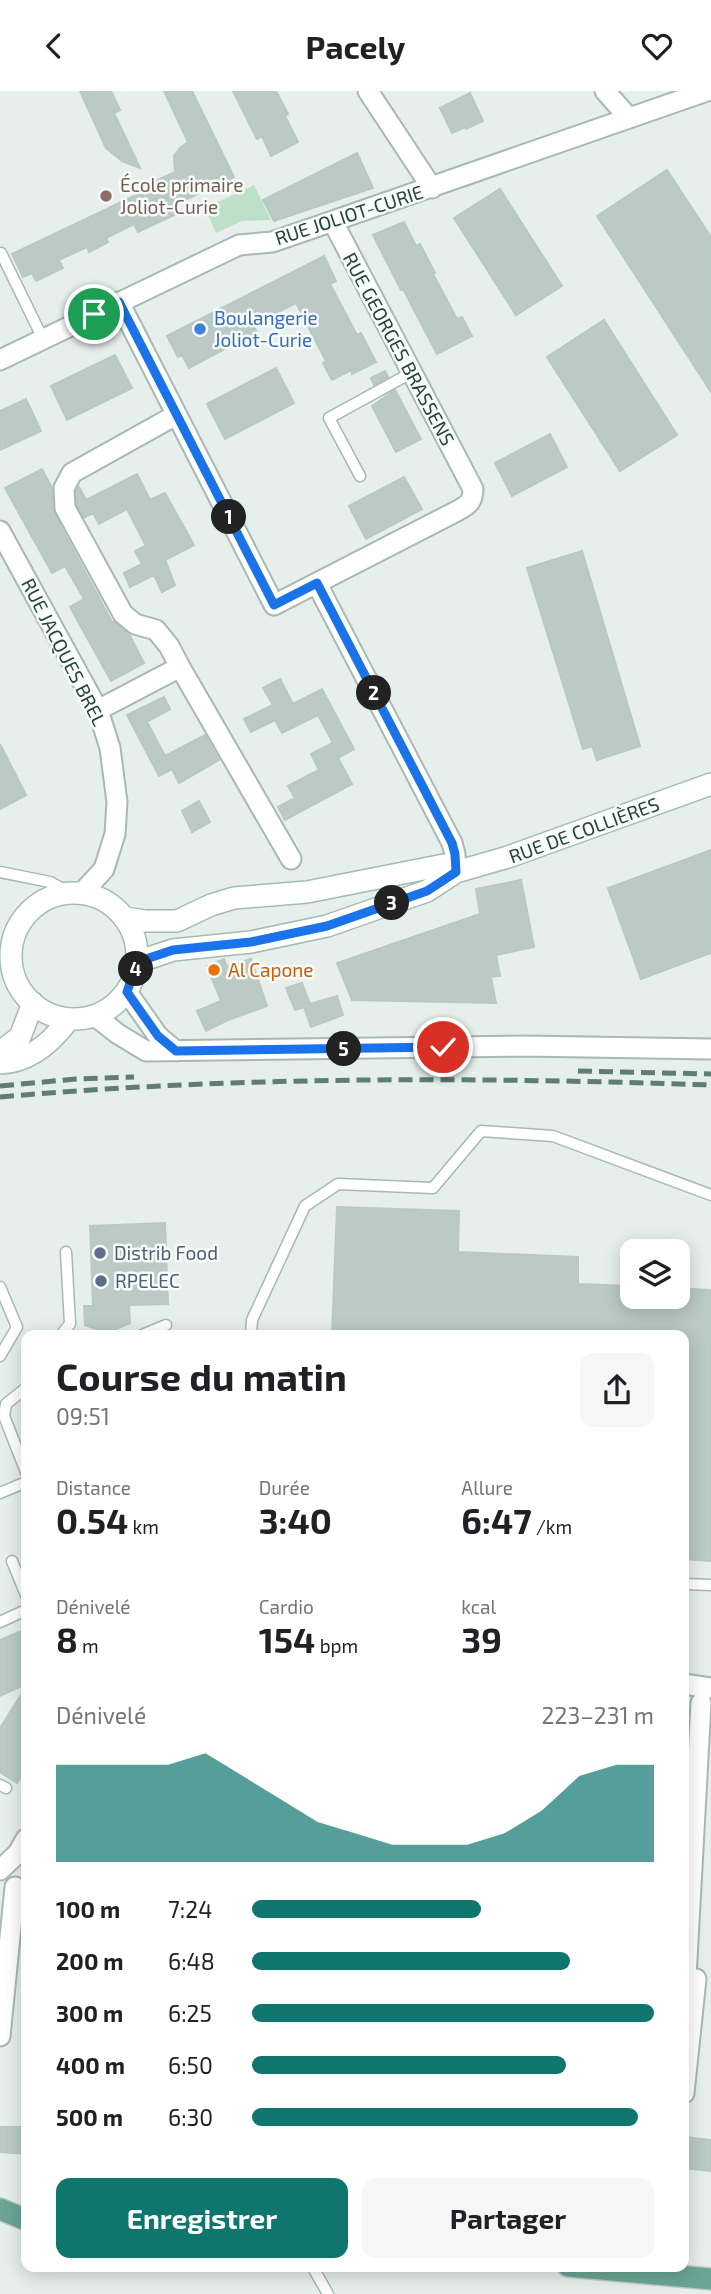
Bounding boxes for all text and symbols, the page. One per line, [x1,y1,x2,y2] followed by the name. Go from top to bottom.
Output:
[35,27,73,65] icon: back
[306,27,405,65] text: Pacely
[638,27,676,65] icon: heart
[120,173,243,218] place label: École primaire Joliot-Curie
[272,180,426,249] street label: RUE JOLIOT-CURIE
[98,188,114,204] marker: École primaire Joliot-Curie
[339,248,460,449] street label: RUE GEORGES BRASSENS
[64,284,124,344] pin
[75,295,113,333] icon: arrive
[214,306,318,351] place label: Boulangerie Joliot-Curie
[192,321,208,337] marker: Boulangerie Joliot-Curie
[212,499,246,535] pin: 1
[224,505,233,528] text: 1
[17,574,112,730] street label: RUE JACQUES BREL
[356,675,392,711] pin: 2
[368,681,379,704] text: 2
[506,792,662,867] street label: RUE DE COLLIÈRES
[374,885,410,921] pin: 3
[386,891,397,914] text: 3
[118,951,154,987] pin: 4
[129,957,142,980] text: 4
[228,958,314,981] place label: Al Capone
[206,962,222,978] marker: Al Capone
[413,1017,473,1077] pin
[424,1028,462,1066] icon: check
[326,1031,362,1067] pin: 5
[338,1037,349,1060] text: 5
[620,1239,690,1309] map controls
[620,1239,690,1309] button: layers
[114,1241,218,1264] place label: Distrib Food
[92,1245,108,1261] marker: Distrib Food
[115,1269,180,1292] place label: RPELEC
[93,1273,109,1289] marker: RPELEC
[56,1353,347,1399] text: Course du matin
[580,1353,654,1427] button: share
[56,1402,110,1430] text: 09:51
[56,1476,131,1499] text: Distance
[259,1476,310,1499] text: Durée
[461,1476,513,1499] text: Allure
[56,1499,128,1541] text: 0.54
[259,1499,332,1541] text: 3:40
[461,1499,532,1541] text: 6:47
[128,1515,159,1538] text: km
[532,1515,572,1538] text: /km
[56,1595,131,1618] text: Dénivelé
[259,1595,314,1618] text: Cardio
[461,1595,496,1618] text: kcal
[56,1618,78,1660] text: 8
[259,1618,315,1660] text: 154
[461,1618,502,1660] text: 39
[78,1634,99,1657] text: m
[315,1634,358,1657] text: bpm
[56,1701,146,1729] text: Dénivelé
[542,1701,654,1729] text: 223–231 m
[56,1895,120,1923] text: 100 m
[168,1895,212,1923] text: 7:24
[56,1947,124,1975] text: 200 m
[168,1947,215,1975] text: 6:48
[56,1999,123,2027] text: 300 m
[168,1999,212,2027] text: 6:25
[56,2051,125,2079] text: 400 m
[168,2051,213,2079] text: 6:50
[56,2103,123,2131] text: 500 m
[168,2103,213,2131] text: 6:30
[56,2178,348,2258] button: Enregistrer
[362,2178,654,2258] button: Partager

